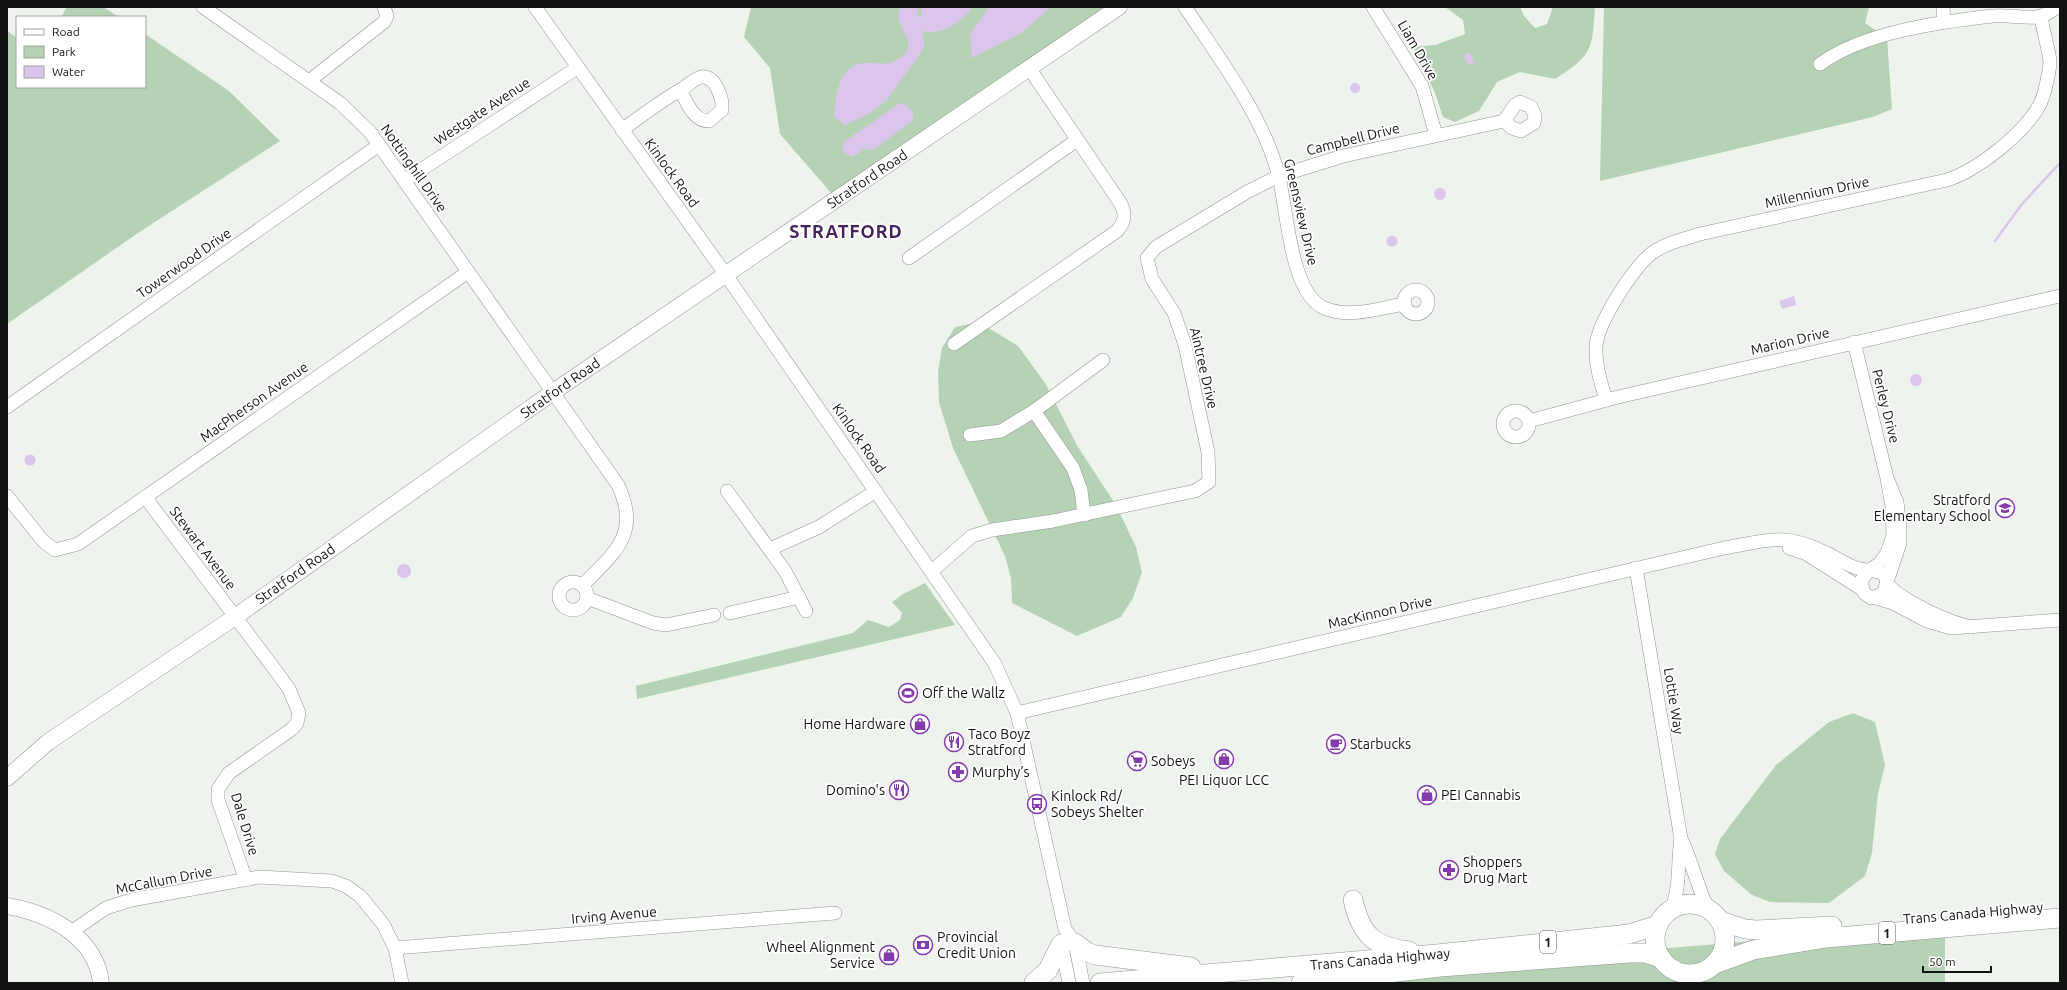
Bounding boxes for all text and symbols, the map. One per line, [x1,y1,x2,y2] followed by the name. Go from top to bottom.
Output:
[16,16,146,88] legend
[1395,17,1441,83] street label: Liam Drive
[52,25,80,38] text: Road
[52,45,76,58] text: Park
[52,65,85,78] text: Water
[431,74,533,148] street label: Westgate Avenue
[1305,120,1401,158] street label: Campbell Drive
[378,121,450,215] street label: Nottinghill Drive
[642,135,702,211] street label: Kinlock Road
[824,146,910,212] street label: Stratford Road
[1281,157,1321,267] street label: Greensview Drive
[1763,173,1871,211] street label: Millennium Drive
[789,221,903,241] district label: STRATFORD
[134,225,234,301] street label: Towerwood Drive
[1749,324,1831,358] street label: Marion Drive
[1187,326,1221,410] street label: Aintree Drive
[517,355,603,421] street label: Stratford Road
[197,359,311,445] street label: MacPherson Avenue
[1869,367,1903,445] street label: Perley Drive
[829,400,889,476] street label: Kinlock Road
[1874,492,1991,524] place label: Stratford Elementary School
[1994,497,2016,519] school or university icon: Stratford Elementary School
[167,503,239,593] street label: Stewart Avenue
[252,541,338,607] street label: Stratford Road
[1326,592,1434,632] street label: MacKinnon Drive
[1661,667,1687,736] street label: Lottie Way
[897,682,919,704] sports icon: Off the Wallz
[922,685,1005,701] place label: Off the Wallz
[909,713,931,735] shop icon: Home Hardware
[804,716,906,732] place label: Home Hardware
[968,726,1031,758] place label: Taco Boyz Stratford
[943,731,965,753] restaurant icon: Taco Boyz Stratford
[1325,733,1347,755] cafe icon: Starbucks
[1350,736,1411,752] place label: Starbucks
[1213,748,1235,770] shop icon: PEI Liquor LCC
[1126,750,1148,772] supermarket icon: Sobeys
[1151,753,1195,769] place label: Sobeys
[947,761,969,783] pharmacy icon: Murphy’s
[972,764,1030,780] place label: Murphy’s
[1179,772,1269,788] place label: PEI Liquor LCC
[888,779,910,801] restaurant icon: Domino's
[826,782,885,798] place label: Domino's
[1416,784,1438,806] shop icon: PEI Cannabis
[1441,787,1521,803] place label: PEI Cannabis
[1051,788,1144,820] place label: Kinlock Rd/ Sobeys Shelter
[228,791,262,857] street label: Dale Drive
[1026,793,1048,815] bus stop icon: Kinlock Rd/ Sobeys Shelter
[1463,854,1528,886] place label: Shoppers Drug Mart
[1438,859,1460,881] pharmacy icon: Shoppers Drug Mart
[114,863,214,897] street label: McCallum Drive
[1902,899,2044,927] street label: Trans Canada Highway
[571,903,657,927] street label: Irving Avenue
[1879,922,1895,944] road number: 1
[937,929,1016,961] place label: Provincial Credit Union
[1540,931,1556,953] road number: 1
[912,934,934,956] bank icon: Provincial Credit Union
[766,939,875,971] place label: Wheel Alignment Service
[878,944,900,966] shop icon: Wheel Alignment Service
[1309,945,1451,973] street label: Trans Canada Highway
[1923,948,1991,974] scale bar
[1929,955,1956,968] text: 50 m

